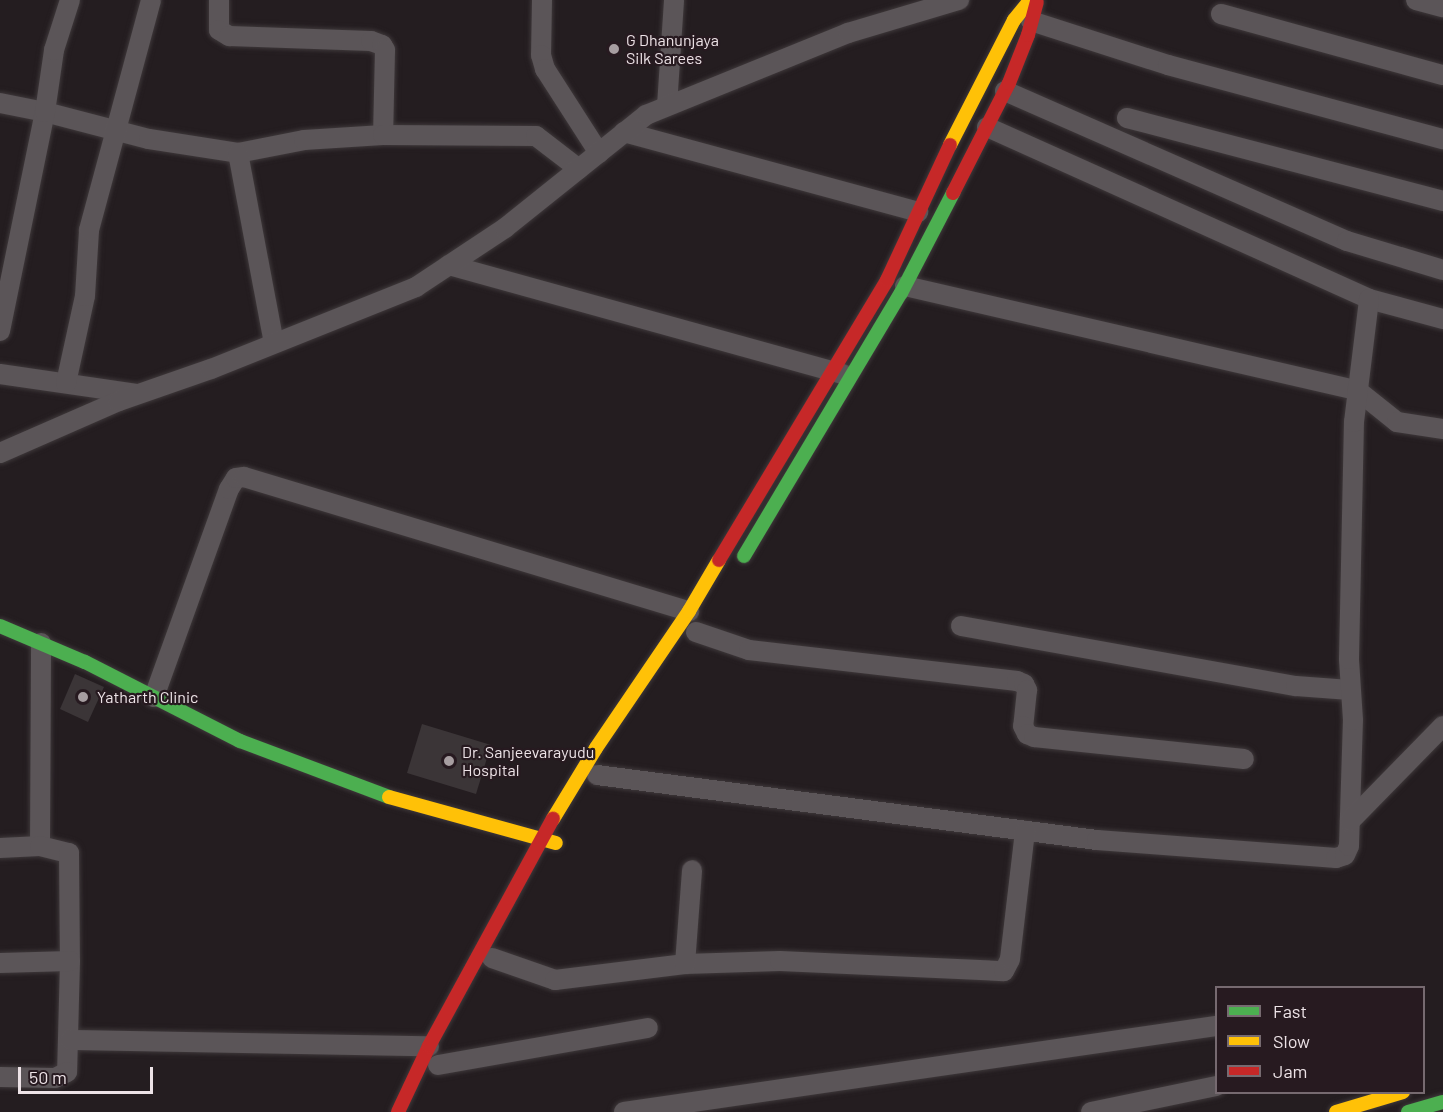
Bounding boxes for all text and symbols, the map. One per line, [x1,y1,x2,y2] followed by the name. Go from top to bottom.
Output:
[626,30,719,68] place label: G Dhanunjaya Silk Sarees
[607,42,621,56] marker: G Dhanunjaya Silk Sarees
[97,687,198,707] place label: Yatharth Clinic
[74,688,92,706] marker: Yatharth Clinic
[462,742,594,780] place label: Dr. Sanjeevarayudu Hospital
[440,752,458,770] marker: Dr. Sanjeevarayudu Hospital
[1215,986,1425,1094] legend
[1273,1000,1307,1022] text: Fast
[1273,1030,1310,1052] text: Slow
[21,1055,156,1093] scale bar
[1273,1060,1307,1082] text: Jam
[29,1066,67,1088] text: 50 m

